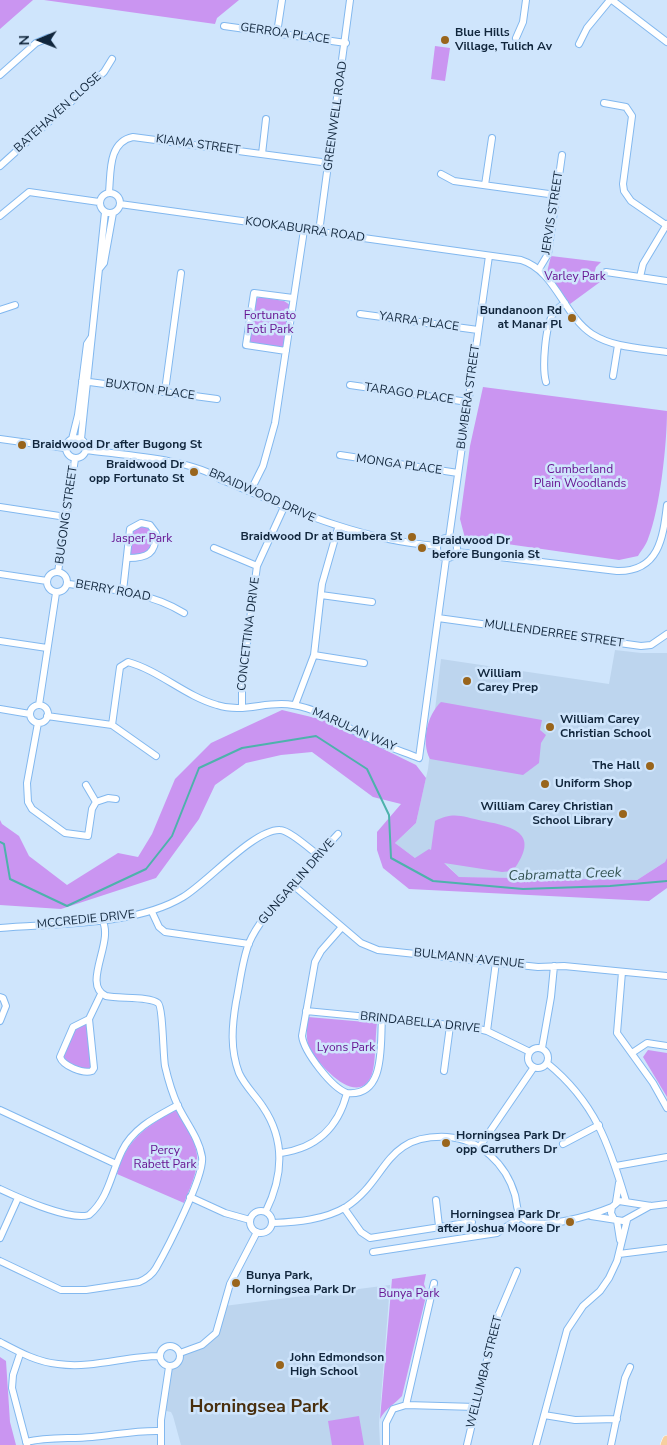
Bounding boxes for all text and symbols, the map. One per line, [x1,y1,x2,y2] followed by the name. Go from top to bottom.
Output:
[15,15,65,65] north arrow
[239,21,331,47] street label: GERROA PLACE
[455,26,552,54] place label: Blue Hills Village, Tulich Av
[439,34,451,46] marker: Blue Hills Village, Tulich Av
[15,35,34,46] text: N
[321,60,351,172] street label: GREENWELL ROAD
[11,70,105,156] street label: BATEHAVEN CLOSE
[155,132,241,158] street label: KIAMA STREET
[539,170,567,256] street label: JERVIS STREET
[244,214,366,246] street label: KOOKABURRA ROAD
[544,270,606,284] park label: Varley Park
[480,304,562,332] place label: Bundanoon Rd at Manar Pl
[244,309,296,337] park label: Fortunato Foti Park
[378,309,460,335] street label: YARRA PLACE
[566,312,578,324] marker: Bundanoon Rd at Manar Pl
[455,344,483,450] street label: BUMBERA STREET
[104,377,196,403] street label: BUXTON PLACE
[363,381,455,407] street label: TARAGO PLACE
[32,438,202,452] place label: Braidwood Dr after Bugong St
[16,439,28,451] marker: Braidwood Dr after Bugong St
[355,452,443,478] street label: MONGA PLACE
[89,458,184,486] place label: Braidwood Dr opp Fortunato St
[534,463,626,491] park label: Cumberland Plain Woodlands
[53,465,81,565] street label: BUGONG STREET
[188,466,200,478] marker: Braidwood Dr opp Fortunato St
[206,466,318,526] street label: BRAIDWOOD DRIVE
[240,530,402,544] place label: Braidwood Dr at Bumbera St
[406,531,418,543] marker: Braidwood Dr at Bumbera St
[112,532,172,546] park label: Jasper Park
[432,534,540,562] place label: Braidwood Dr before Bungonia St
[416,542,428,554] marker: Braidwood Dr before Bungonia St
[235,576,263,692] street label: CONCETTINA DRIVE
[74,577,152,605] street label: BERRY ROAD
[483,617,625,651] street label: MULLENDERREE STREET
[477,667,538,695] place label: William Carey Prep
[461,675,473,687] marker: William Carey Prep
[310,705,398,755] street label: MARULAN WAY
[560,713,651,741] place label: William Carey Christian School
[544,721,556,733] marker: William Carey Christian School
[592,759,640,773] place label: The Hall
[644,760,656,772] marker: The Hall
[555,777,632,791] place label: Uniform Shop
[539,778,551,790] marker: Uniform Shop
[480,800,613,828] place label: William Carey Christian School Library
[617,808,629,820] marker: William Carey Christian School Library
[256,836,338,928] street label: GUNGARLIN DRIVE
[508,865,622,885] water label: Cabramatta Creek
[36,908,136,932] street label: MCCREDIE DRIVE
[413,946,525,972] street label: BULMANN AVENUE
[359,1010,481,1036] street label: BRINDABELLA DRIVE
[317,1041,375,1055] park label: Lyons Park
[456,1129,566,1157] place label: Horningsea Park Dr opp Carruthers Dr
[440,1137,452,1149] marker: Horningsea Park Dr opp Carruthers Dr
[133,1144,197,1172] park label: Percy Rabett Park
[437,1208,560,1236] place label: Horningsea Park Dr after Joshua Moore Dr
[564,1216,576,1228] marker: Horningsea Park Dr after Joshua Moore Dr
[246,1269,356,1297] place label: Bunya Park, Horningsea Park Dr
[230,1277,242,1289] marker: Bunya Park, Horningsea Park Dr
[378,1287,440,1301] park label: Bunya Park
[464,1314,506,1430] street label: WELLUMBA STREET
[290,1351,384,1379] place label: John Edmondson High School
[274,1359,286,1371] marker: John Edmondson High School
[190,1397,328,1419] district label: Horningsea Park

